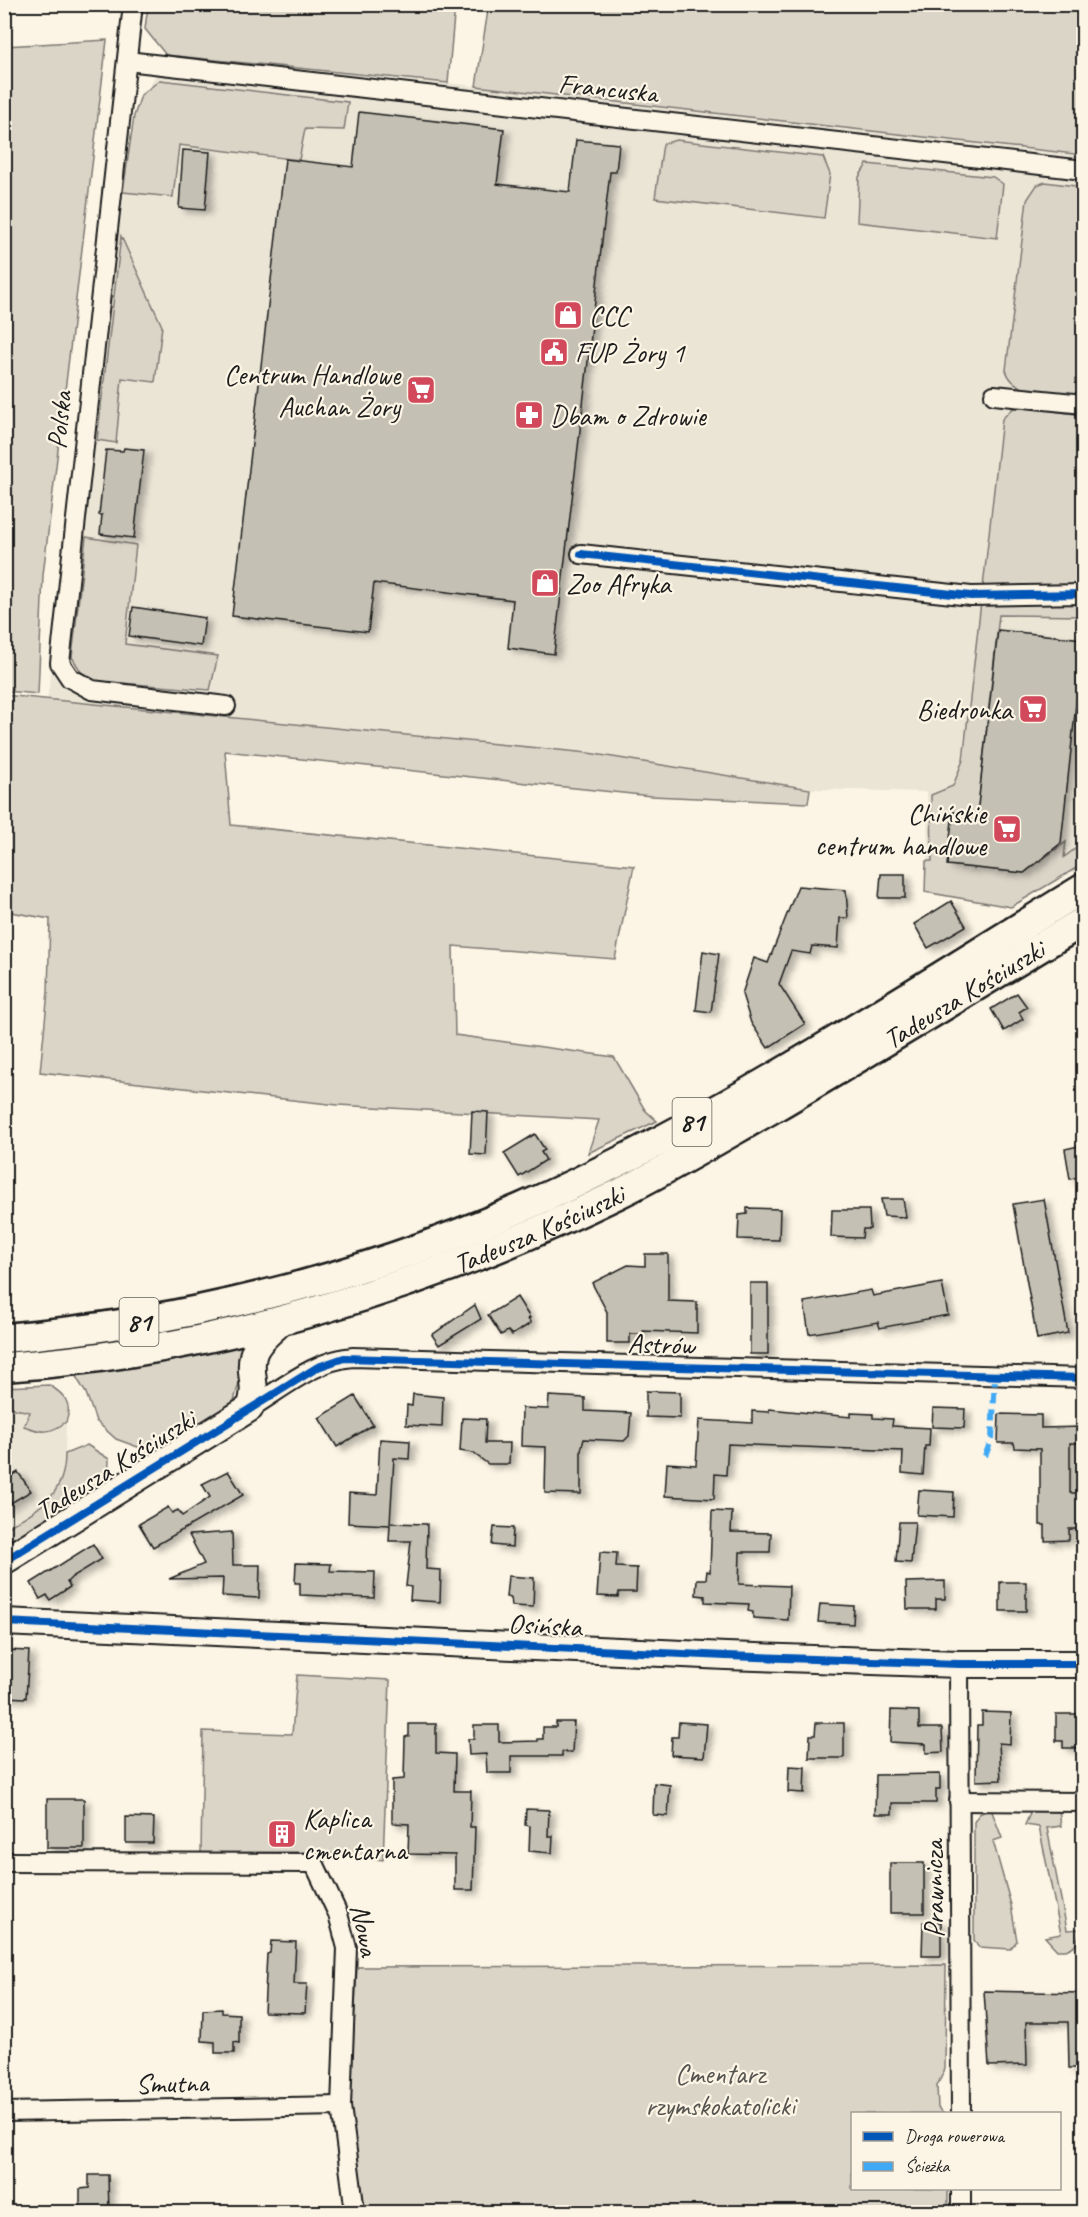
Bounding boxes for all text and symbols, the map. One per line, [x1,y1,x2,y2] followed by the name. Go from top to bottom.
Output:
[557,65,662,111] street label: Francuska
[589,298,633,333] place label: CCC
[552,299,584,331] shop icon: CCC
[575,335,686,370] place label: FUP Żory 1
[538,336,570,368] public building icon: FUP Żory 1
[224,357,402,424] place label: Centrum Handlowe Auchan Żory
[405,374,437,406] supermarket icon: Centrum Handlowe Auchan Żory
[39,388,80,451] street label: Polska
[550,398,707,433] place label: Dbam o Zdrowie
[513,399,545,431] pharmacy icon: Dbam o Zdrowie
[566,566,672,601] place label: Zoo Afryka
[529,567,561,599] shop icon: Zoo Afryka
[917,692,1014,727] place label: Biedronka
[1017,693,1049,725] supermarket icon: Biedronka
[815,796,988,863] place label: Chińskie centrum handlowe
[991,813,1023,845] supermarket icon: Chińskie centrum handlowe
[876,930,1053,1056] street label: Tadeusza Kościuszki
[672,1098,712,1146] road number: 81
[449,1175,633,1281] street label: Tadeusza Kościuszki
[120,1298,158,1346] road number: 81
[627,1325,698,1363] street label: Astrów
[29,1400,205,1528] street label: Tadeusza Kościuszki
[507,1606,584,1644] street label: Osińska
[303,1801,409,1868] place label: Kaplica cmentarna
[266,1818,298,1850] building icon: Kaplica cmentarna
[916,1838,951,1938] street label: Prawnicza
[343,1901,387,1961] street label: Nowa
[645,2056,799,2123] park label: Cmentarz rzymskokatolicki
[135,2065,210,2101] street label: Smutna
[851,2112,1061,2190] legend
[905,2125,1006,2147] text: Droga rowerowa
[905,2155,951,2177] text: Ścieżka

